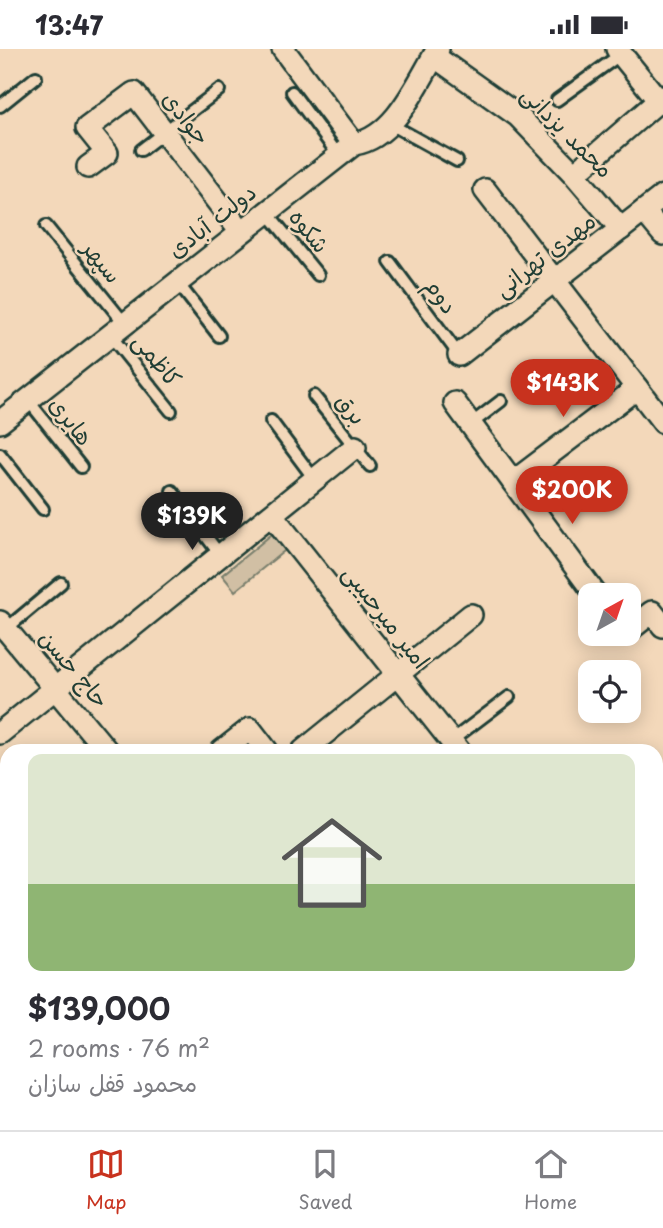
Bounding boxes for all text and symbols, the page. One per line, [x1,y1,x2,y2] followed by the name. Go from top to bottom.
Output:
[35,5,103,44] text: 13:47
[514,77,622,185] street label: محمد یزدانی
[155,82,220,152] street label: جوادی
[159,174,263,266] street label: دولت آبادی
[281,200,339,260] street label: شکوه
[486,203,603,305] street label: مهدی تهرانی
[74,230,131,290] street label: سپهر
[415,270,467,322] street label: دوم
[125,324,191,394] street label: کاظمی
[514,359,612,419] pin: $143K
[527,364,599,399] text: $143K
[328,384,376,432] street label: برق
[42,388,103,452] street label: هایری
[523,467,621,526] pin: $200K
[532,471,612,506] text: $200K
[143,493,241,552] pin: $139K
[157,497,227,532] text: $139K
[335,556,439,676] street label: امیر میرحبیبی
[578,583,640,646] north arrow
[578,583,641,723] map controls
[32,621,119,715] street label: حاج حسن
[578,660,641,723] button: locate
[269,800,395,926] icon: home
[28,985,170,1030] text: $139,000
[28,1030,210,1065] text: 2 rooms · 76 m²
[28,1065,197,1100] text: محمود قفل سازان
[86,1145,127,1215] tab: Map
[298,1145,352,1215] tab: Saved
[524,1145,577,1215] tab: Home

